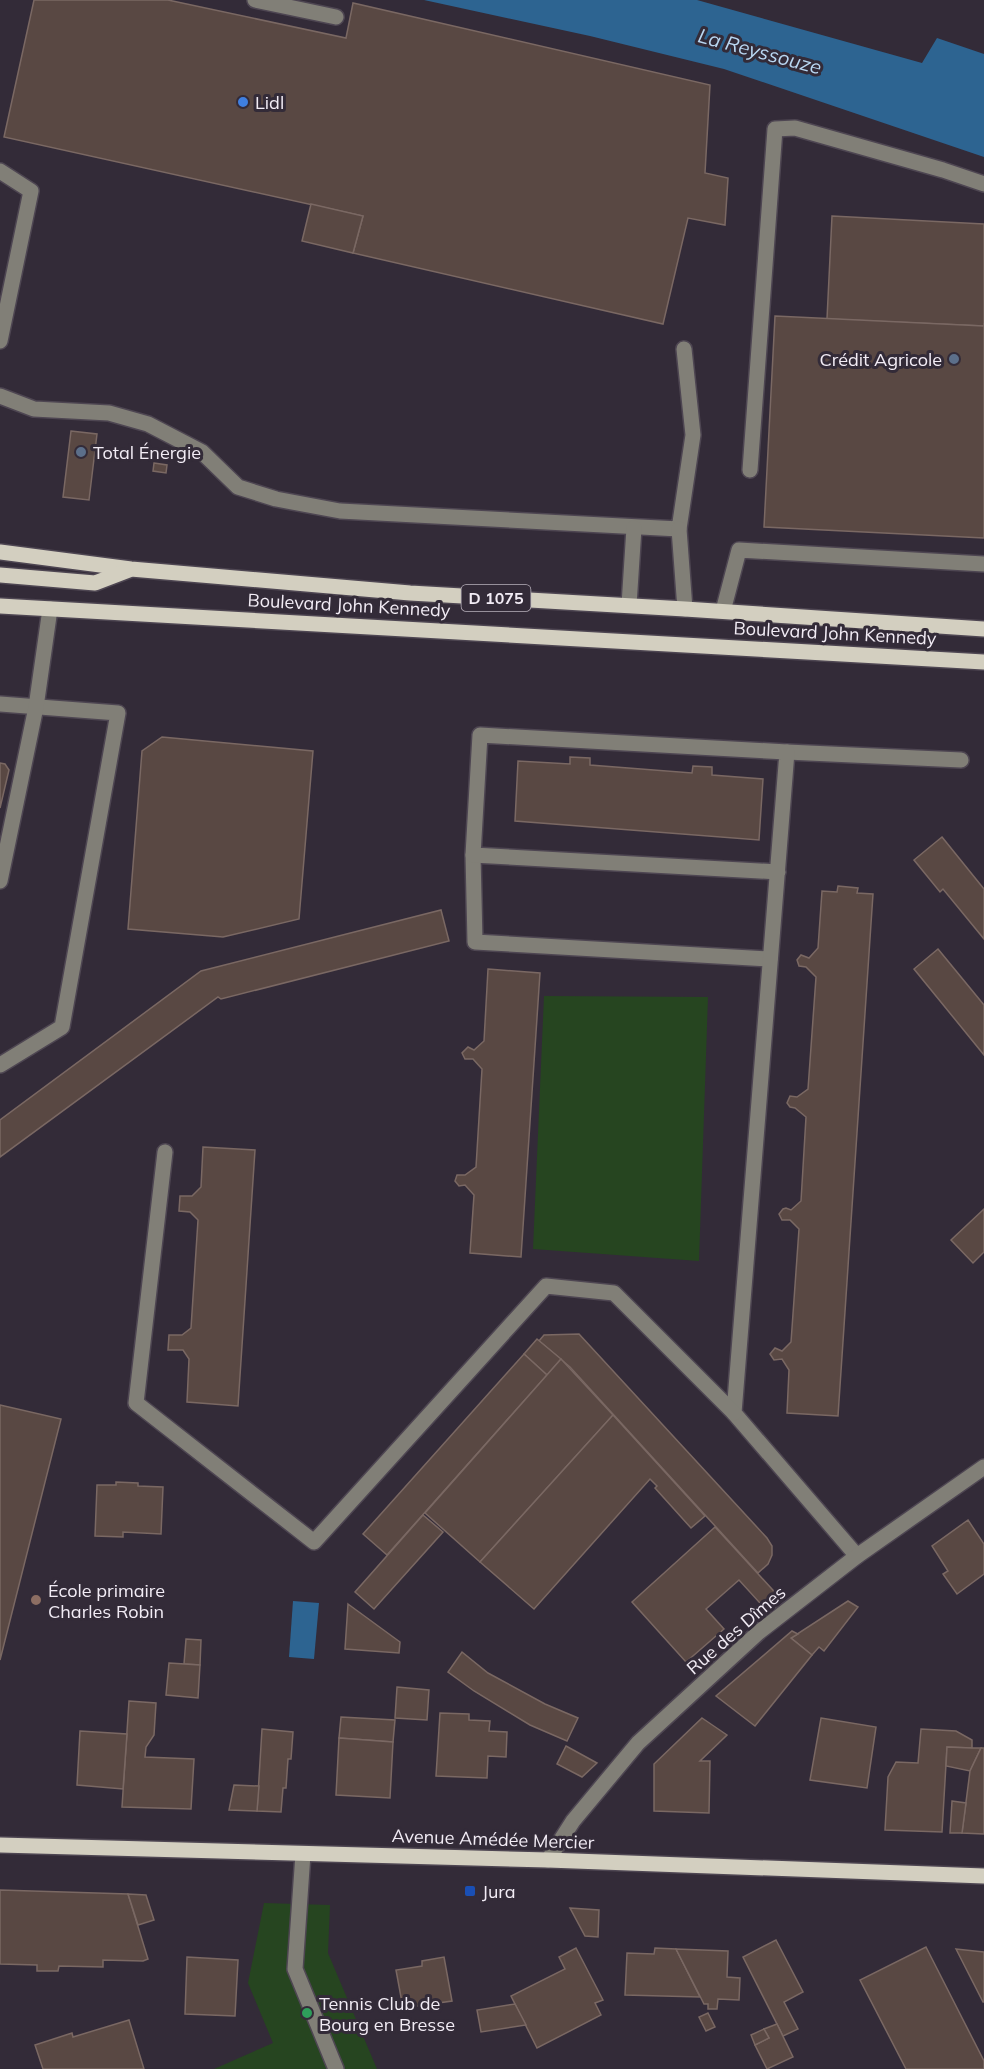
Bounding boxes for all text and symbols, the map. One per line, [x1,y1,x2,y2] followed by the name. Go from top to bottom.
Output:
[696,23,825,80] water label: La Reyssouze
[255,91,284,114] place label: Lidl
[236,95,250,109] marker: Lidl
[820,348,942,371] place label: Crédit Agricole
[947,352,961,366] marker: Crédit Agricole
[93,441,201,464] place label: Total Énergie
[74,445,88,459] marker: Total Énergie
[462,585,530,611] road number: D 1075
[247,588,451,622] street label: Boulevard John Kennedy
[733,616,937,650] street label: Boulevard John Kennedy
[48,1579,165,1623] place label: École primaire Charles Robin
[682,1581,790,1679] street label: Rue des Dîmes
[29,1593,43,1607] marker: École primaire Charles Robin
[391,1824,595,1854] street label: Avenue Amédée Mercier
[482,1880,516,1903] place label: Jura
[463,1884,477,1898] marker: Jura
[319,1992,455,2036] place label: Tennis Club de Bourg en Bresse
[300,2006,314,2020] marker: Tennis Club de Bourg en Bresse

